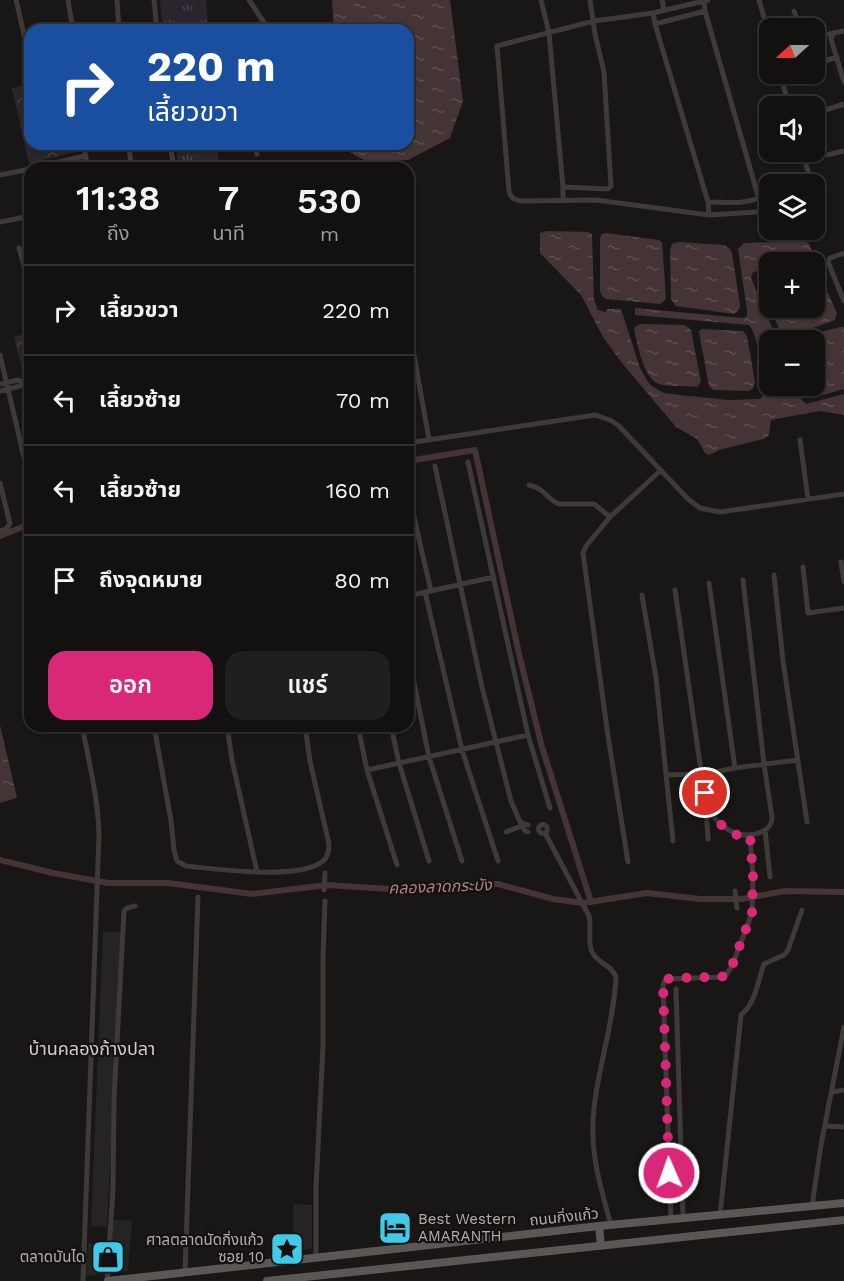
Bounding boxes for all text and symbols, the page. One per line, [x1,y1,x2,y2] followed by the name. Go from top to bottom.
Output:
[759,18,825,84] north arrow
[759,18,825,396] map controls
[147,42,276,91] text: 220 m
[48,48,126,126] icon: right
[147,96,238,128] text: เลี้ยวขวา
[759,96,825,162] button: sound
[759,174,825,240] button: layers
[76,177,160,219] text: 11:38
[218,177,239,219] text: 7
[297,180,362,222] text: 530
[107,221,130,245] text: ถึง
[212,221,245,245] text: นาที
[320,222,339,246] text: m
[759,252,825,318] button: +
[48,294,81,327] icon: right
[99,297,179,322] text: เลี้ยวขวา
[322,298,390,323] text: 220 m
[759,330,825,396] button: −
[48,384,81,417] icon: left
[99,387,181,412] text: เลี้ยวซ้าย
[336,388,390,413] text: 70 m
[48,474,81,507] icon: left
[99,477,181,502] text: เลี้ยวซ้าย
[326,478,390,503] text: 160 m
[48,564,81,597] icon: arrive
[99,567,203,592] text: ถึงจุดหมาย
[334,568,390,593] text: 80 m
[48,651,213,720] button: ออก
[225,651,390,720] button: แชร์
[679,767,730,818] pin
[688,776,721,809] icon: arrive
[388,875,493,898] water label: คลองลาดกระบัง
[29,1038,155,1059] district label: บ้านคลองก้างปลา
[637,1141,701,1205] position arrow
[528,1203,599,1230] street label: ถนนกิ่งแก้ว
[377,1210,413,1246] hotel icon: Best Western AMARANTH
[418,1210,516,1245] place label: Best Western AMARANTH
[146,1230,264,1266] place label: ศาลตลาดนัดกิ่งแก้ว ซอย 10
[269,1231,305,1267] place icon: ศาลตลาดนัดกิ่งแก้ว ซอย 10
[90,1239,126,1275] shop icon: ตลาดบันได
[20,1248,85,1266] place label: ตลาดบันได

